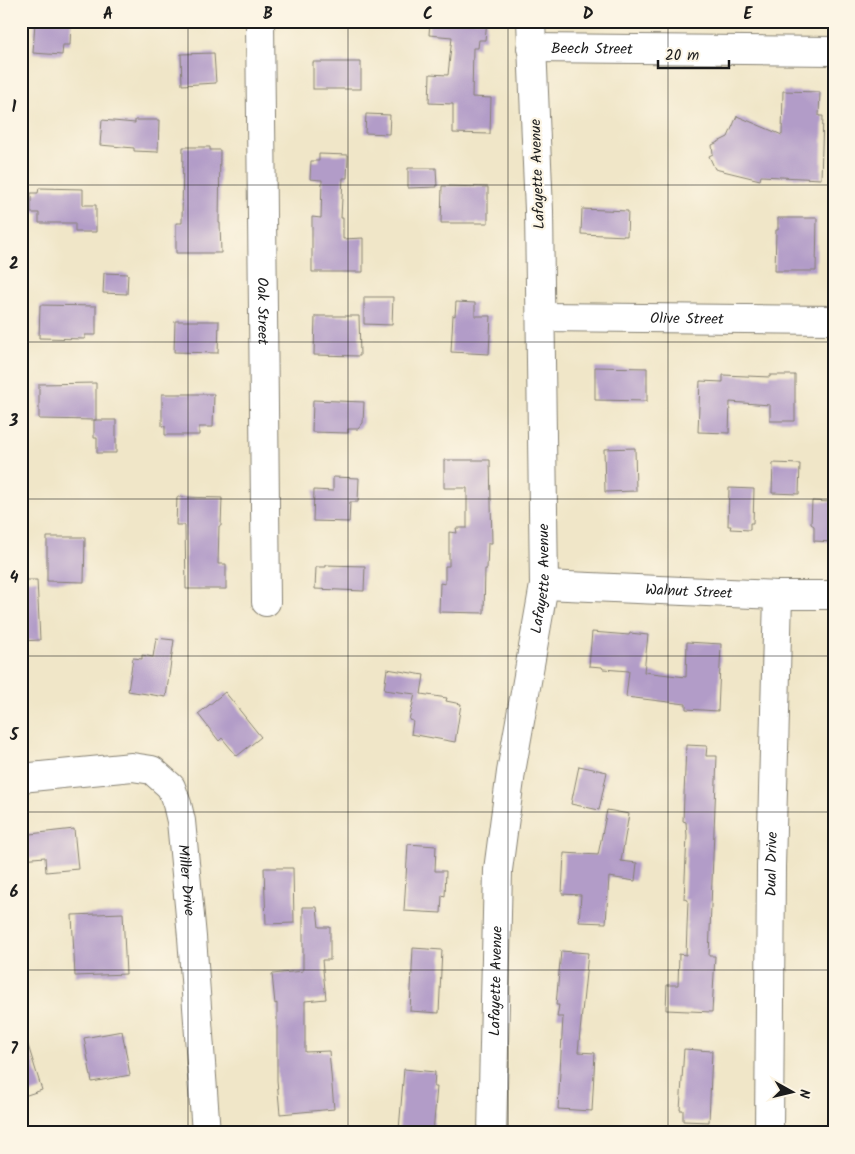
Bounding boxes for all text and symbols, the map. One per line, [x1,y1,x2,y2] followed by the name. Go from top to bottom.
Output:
[103,2,113,27] text: A
[263,2,273,27] text: B
[423,2,433,27] text: C
[583,2,594,27] text: D
[744,2,754,27] text: E
[551,37,633,62] street label: Beech Street
[658,38,729,70] scale bar
[665,44,699,68] text: 20 m
[12,95,17,120] text: 1
[524,118,552,229] street label: Lafayette Avenue
[9,252,19,277] text: 2
[250,277,274,345] street label: Oak Street
[650,307,724,332] street label: Olive Street
[9,409,19,434] text: 3
[525,523,557,636] street label: Lafayette Avenue
[10,566,19,591] text: 4
[645,578,733,606] street label: Walnut Street
[9,723,20,748] text: 5
[760,831,785,897] street label: Dual Drive
[170,843,201,917] street label: Miller Drive
[10,880,19,905] text: 6
[483,925,510,1037] street label: Lafayette Avenue
[10,1037,18,1062] text: 7
[768,1066,818,1116] north arrow
[792,1088,815,1100] text: N

